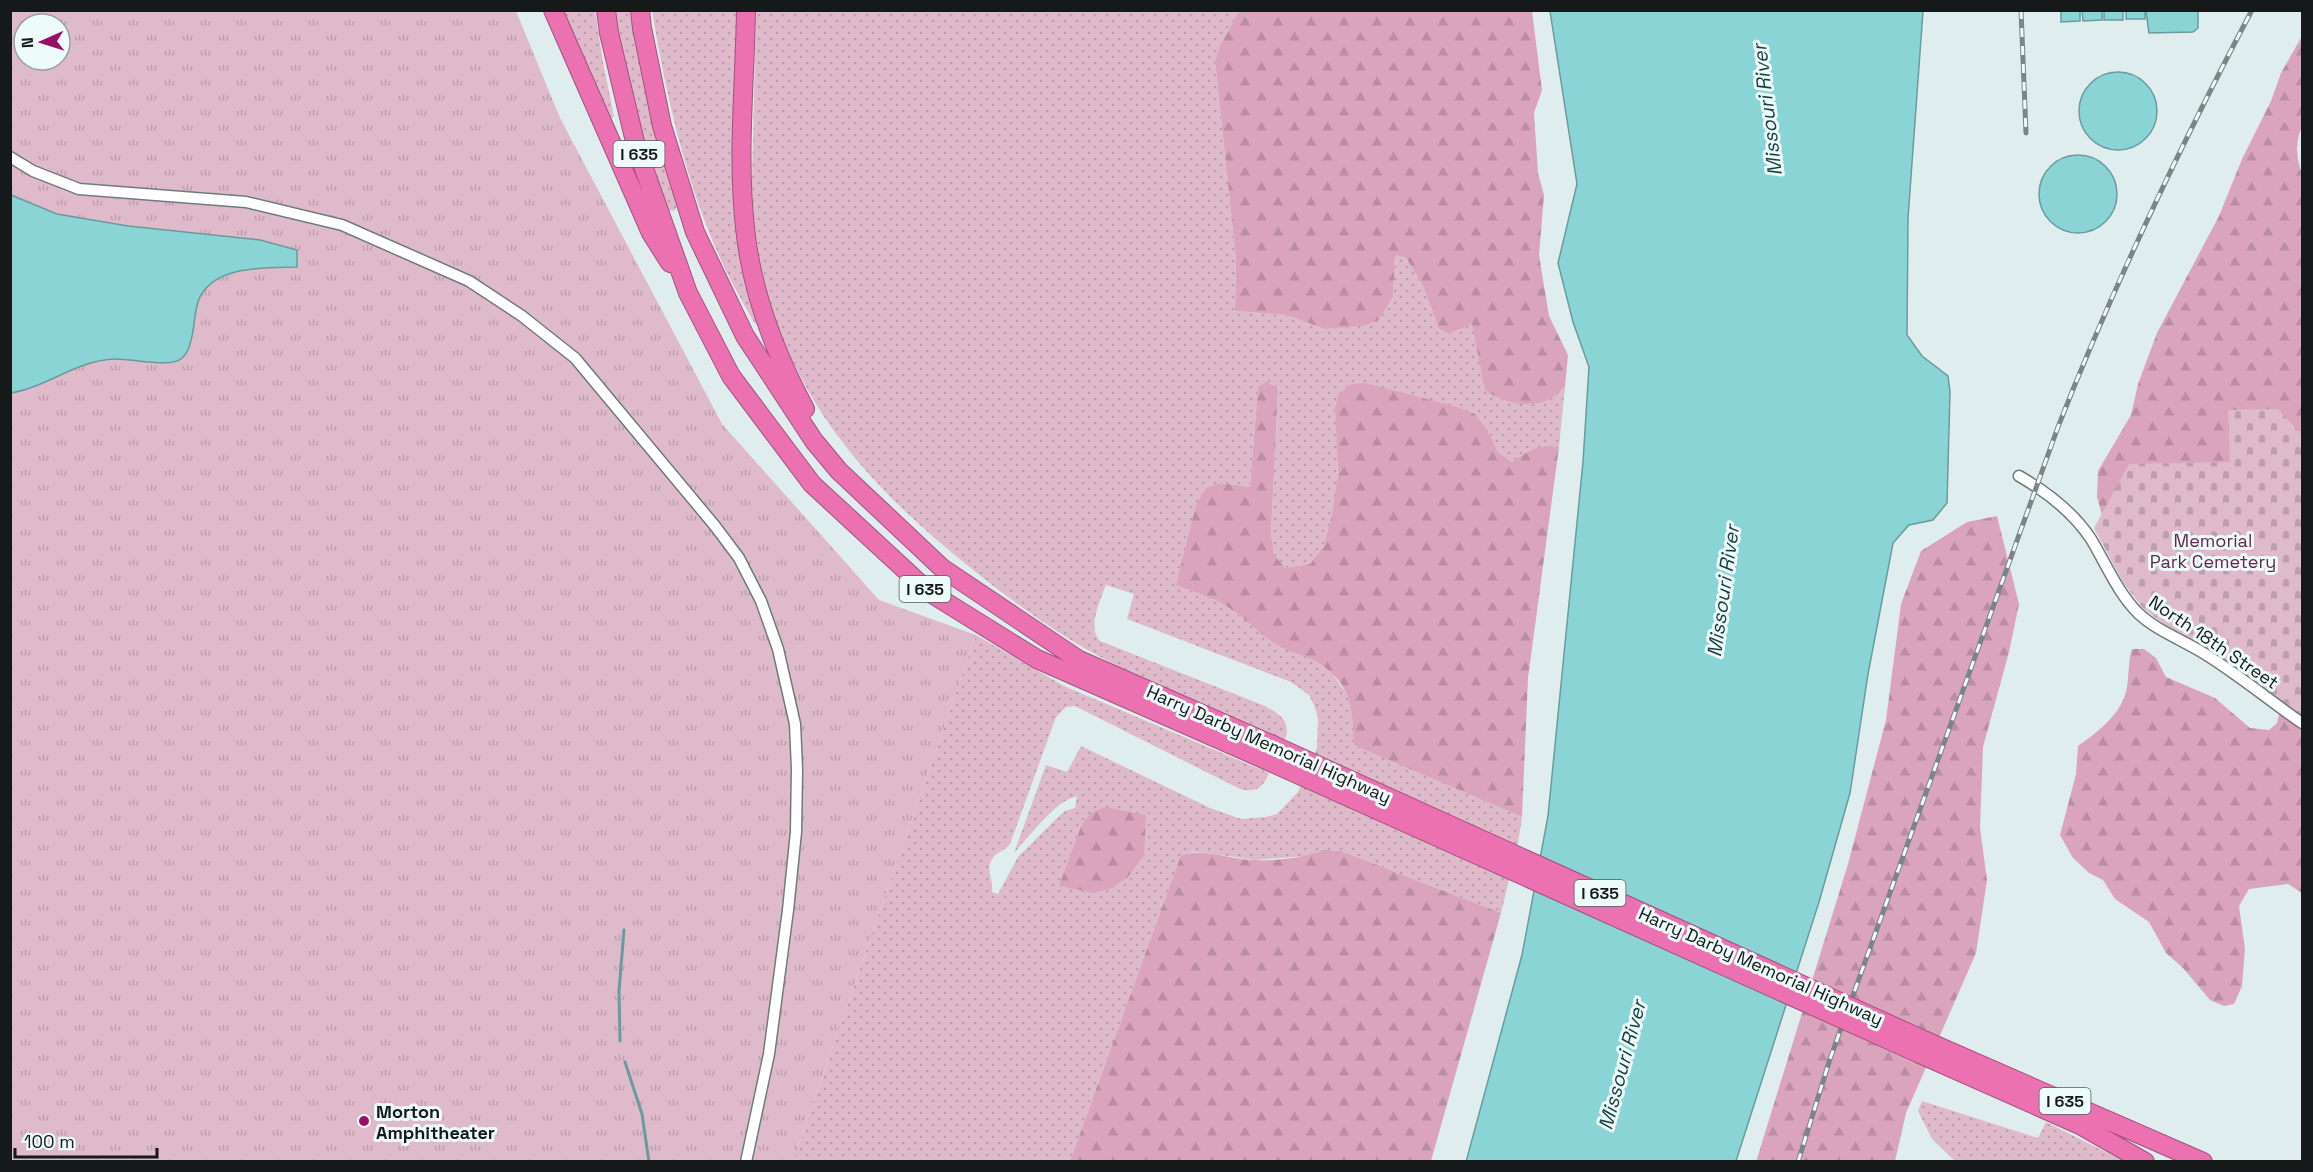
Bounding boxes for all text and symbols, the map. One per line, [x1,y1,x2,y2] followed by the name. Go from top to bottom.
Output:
[12,12,72,72] north arrow
[17,37,38,49] text: N
[1746,40,1788,177] water label: Missouri River
[614,141,664,167] road number: I 635
[1701,521,1745,659] water label: Missouri River
[2150,529,2276,573] park label: Memorial Park Cemetery
[900,576,950,602] road number: I 635
[2145,590,2283,694] street label: North 18th Street
[1143,680,1395,808] street label: Harry Darby Memorial Highway
[1574,880,1626,906] road number: I 635
[1635,902,1887,1030] street label: Harry Darby Memorial Highway
[1592,995,1652,1132] water label: Missouri River
[2040,1088,2090,1114] road number: I 635
[376,1100,495,1144] place label: Morton Amphitheater
[357,1114,371,1128] marker: Morton Amphitheater
[15,1121,158,1159] scale bar
[24,1130,75,1153] text: 100 m

